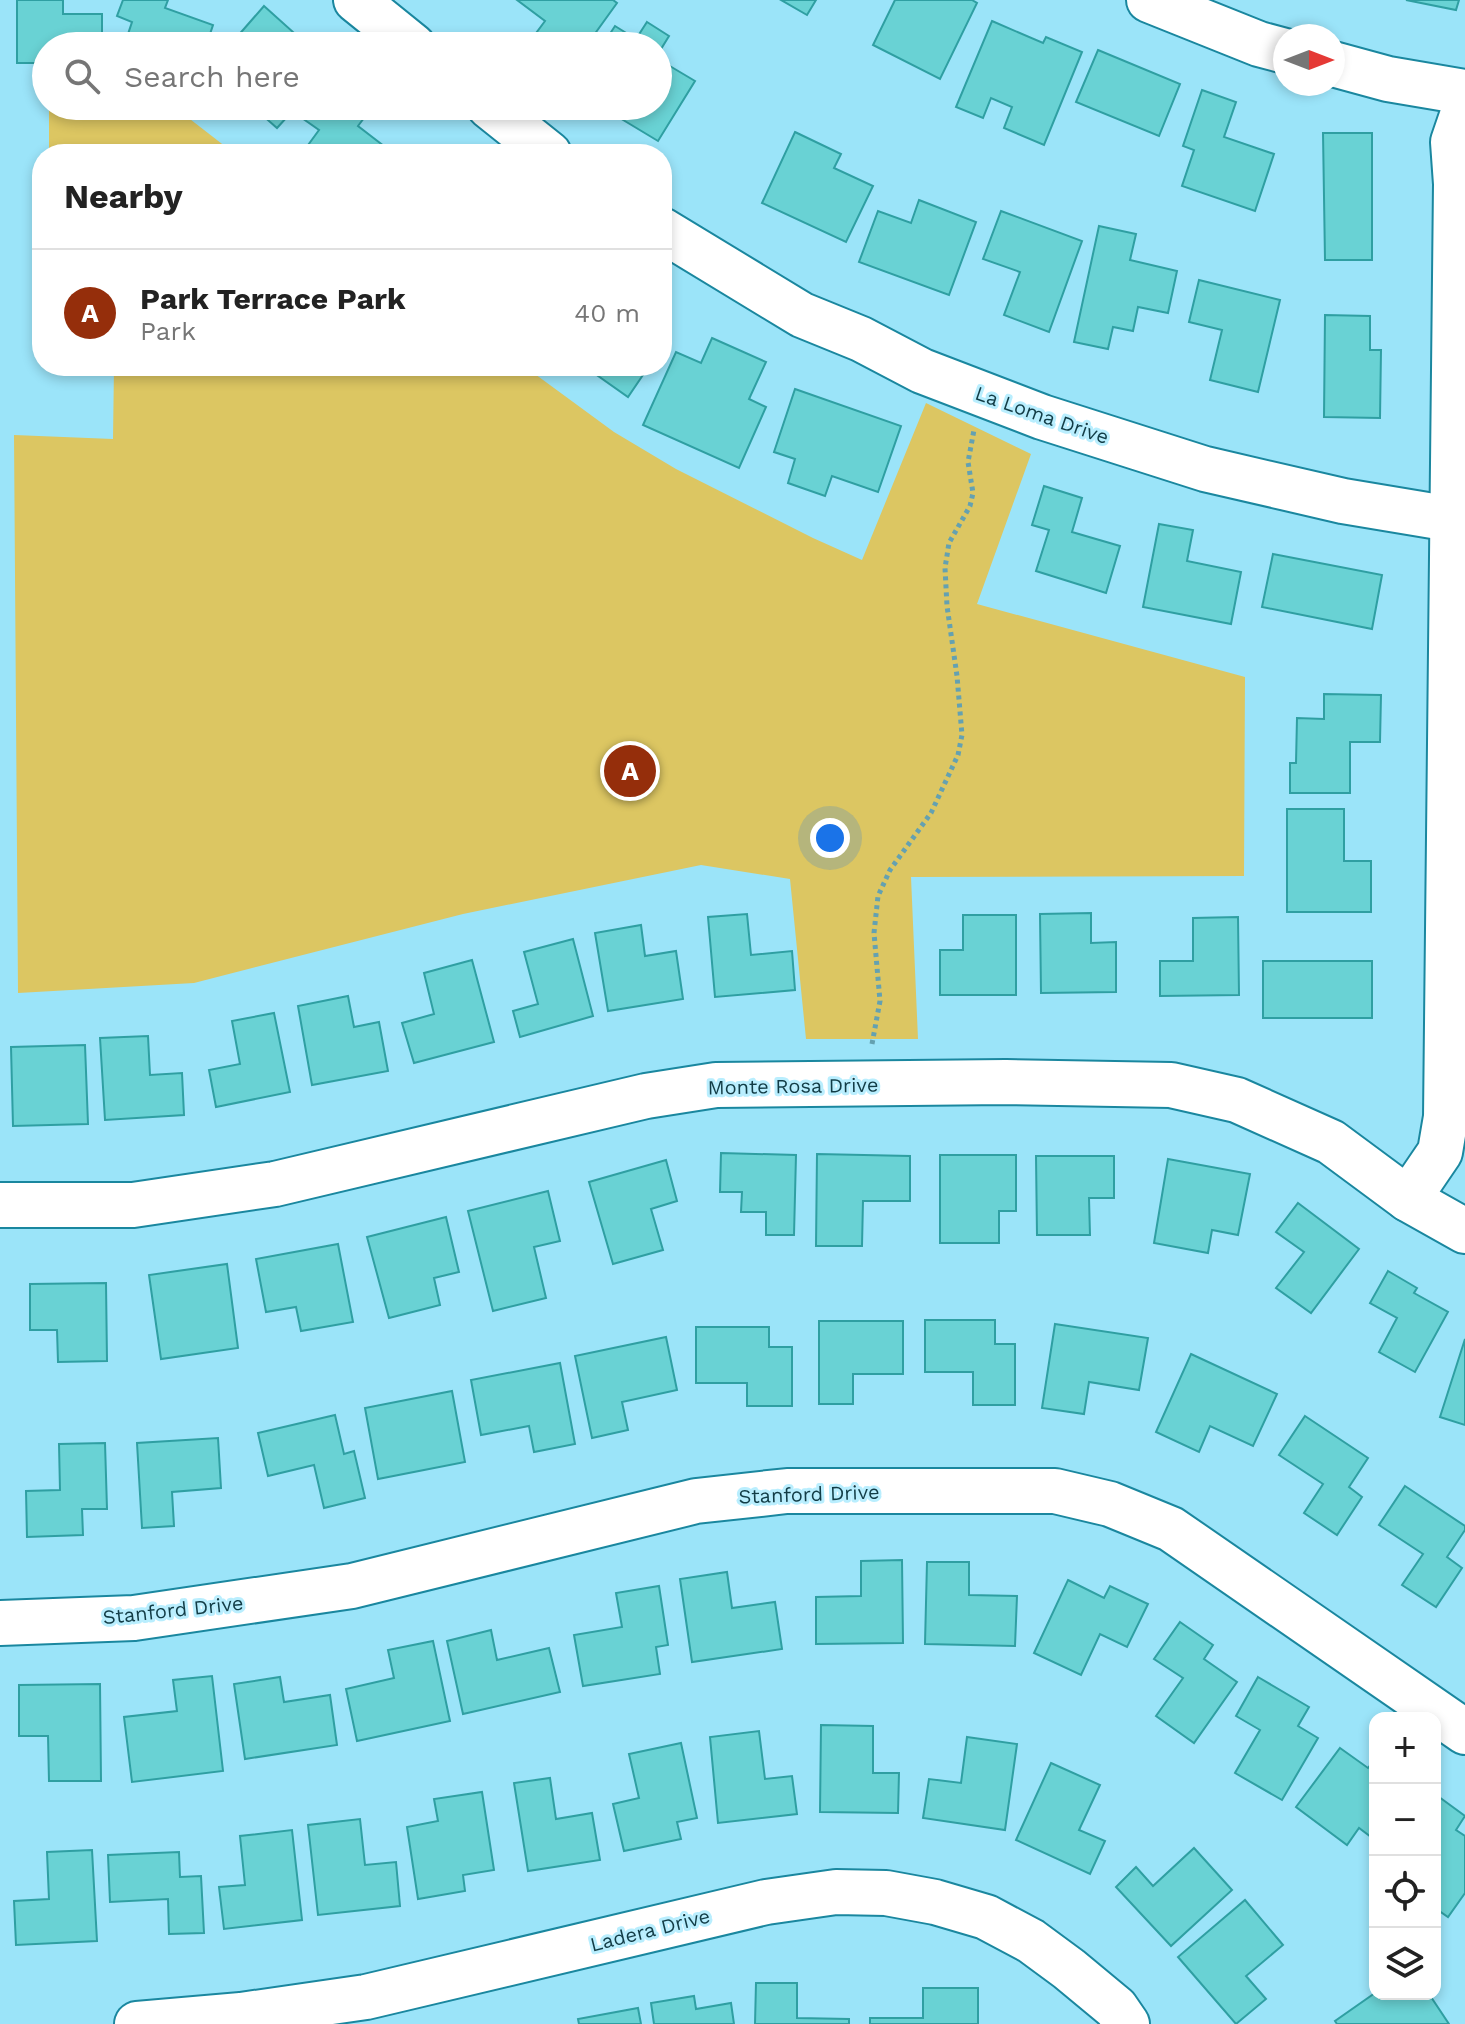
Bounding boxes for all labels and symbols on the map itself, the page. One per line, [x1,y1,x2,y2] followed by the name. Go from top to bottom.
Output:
[1273,24,1345,96] north arrow
[972,381,1112,449] street label: La Loma Drive
[604,741,656,801] pin: A
[810,818,850,858] your location
[707,1073,879,1099] street label: Monte Rosa Drive
[738,1480,880,1508] street label: Stanford Drive
[101,1591,245,1629] street label: Stanford Drive
[588,1904,712,1956] street label: Ladera Drive

